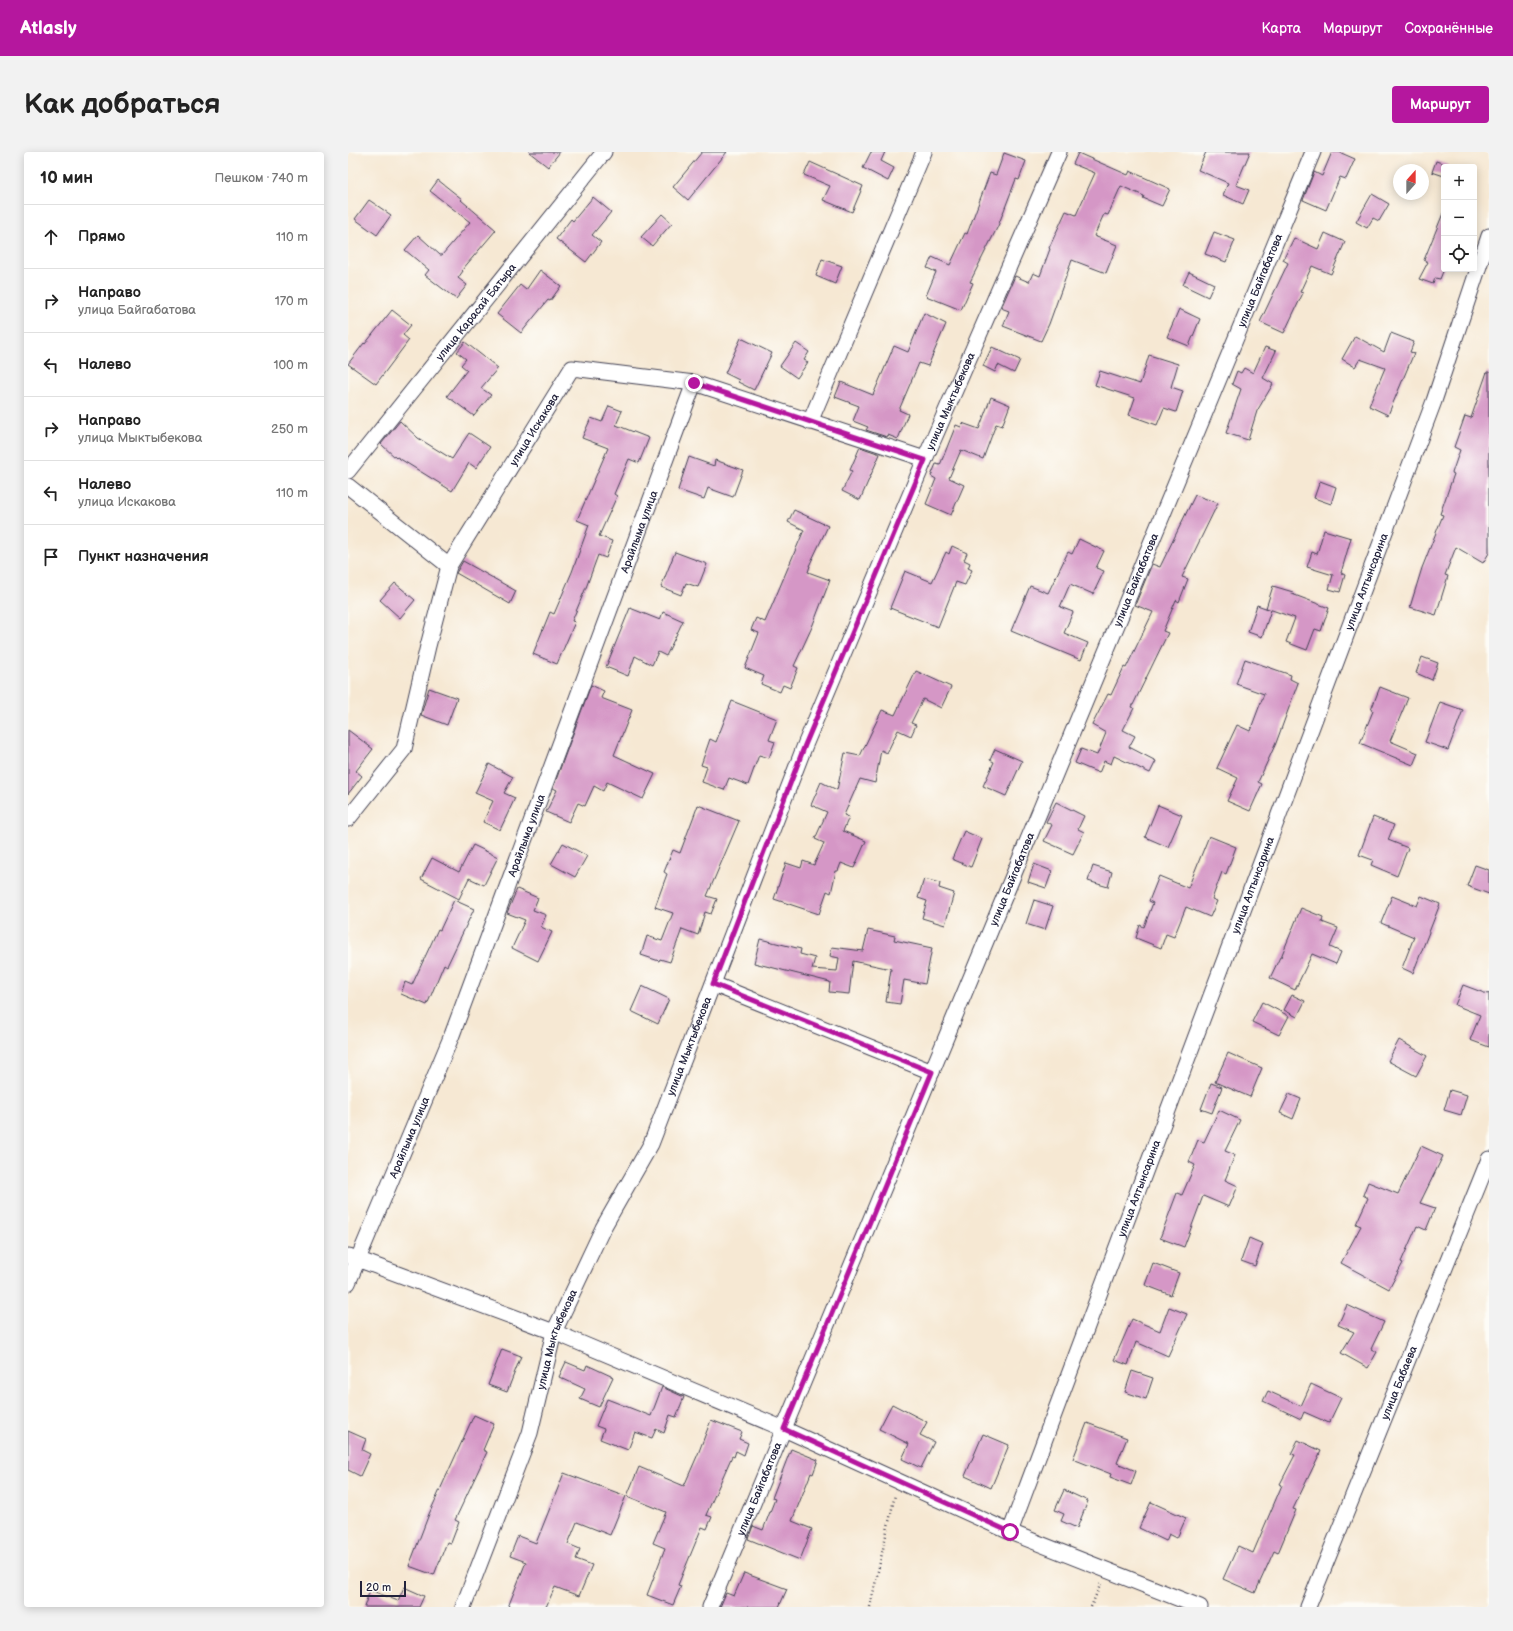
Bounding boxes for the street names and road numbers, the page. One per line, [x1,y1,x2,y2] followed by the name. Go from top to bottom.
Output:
[1235,232,1286,329] street label: улица Байгабатова
[433,261,519,363] street label: улица Карасай Батыра
[924,350,978,452] street label: улица Мыктыбекова
[507,391,562,468] street label: улица Искакова
[618,488,661,576] street label: Арайлыма улица
[1111,531,1162,629] street label: улица Байгабатова
[1343,531,1391,632] street label: улица Алтынсарина
[505,792,548,879] street label: Арайлыма улица
[987,830,1037,928] street label: улица Байгабатова
[1229,834,1277,936] street label: улица Алтынсарина
[664,994,714,1098] street label: улица Мыктыбекова
[386,1094,433,1181] street label: Арайлыма улица
[1115,1138,1164,1239] street label: улица Алтынсарина
[535,1287,580,1391] street label: улица Мыктыбекова
[1378,1344,1420,1422] street label: улица Бабаева
[734,1440,785,1538] street label: улица Байгабатова

